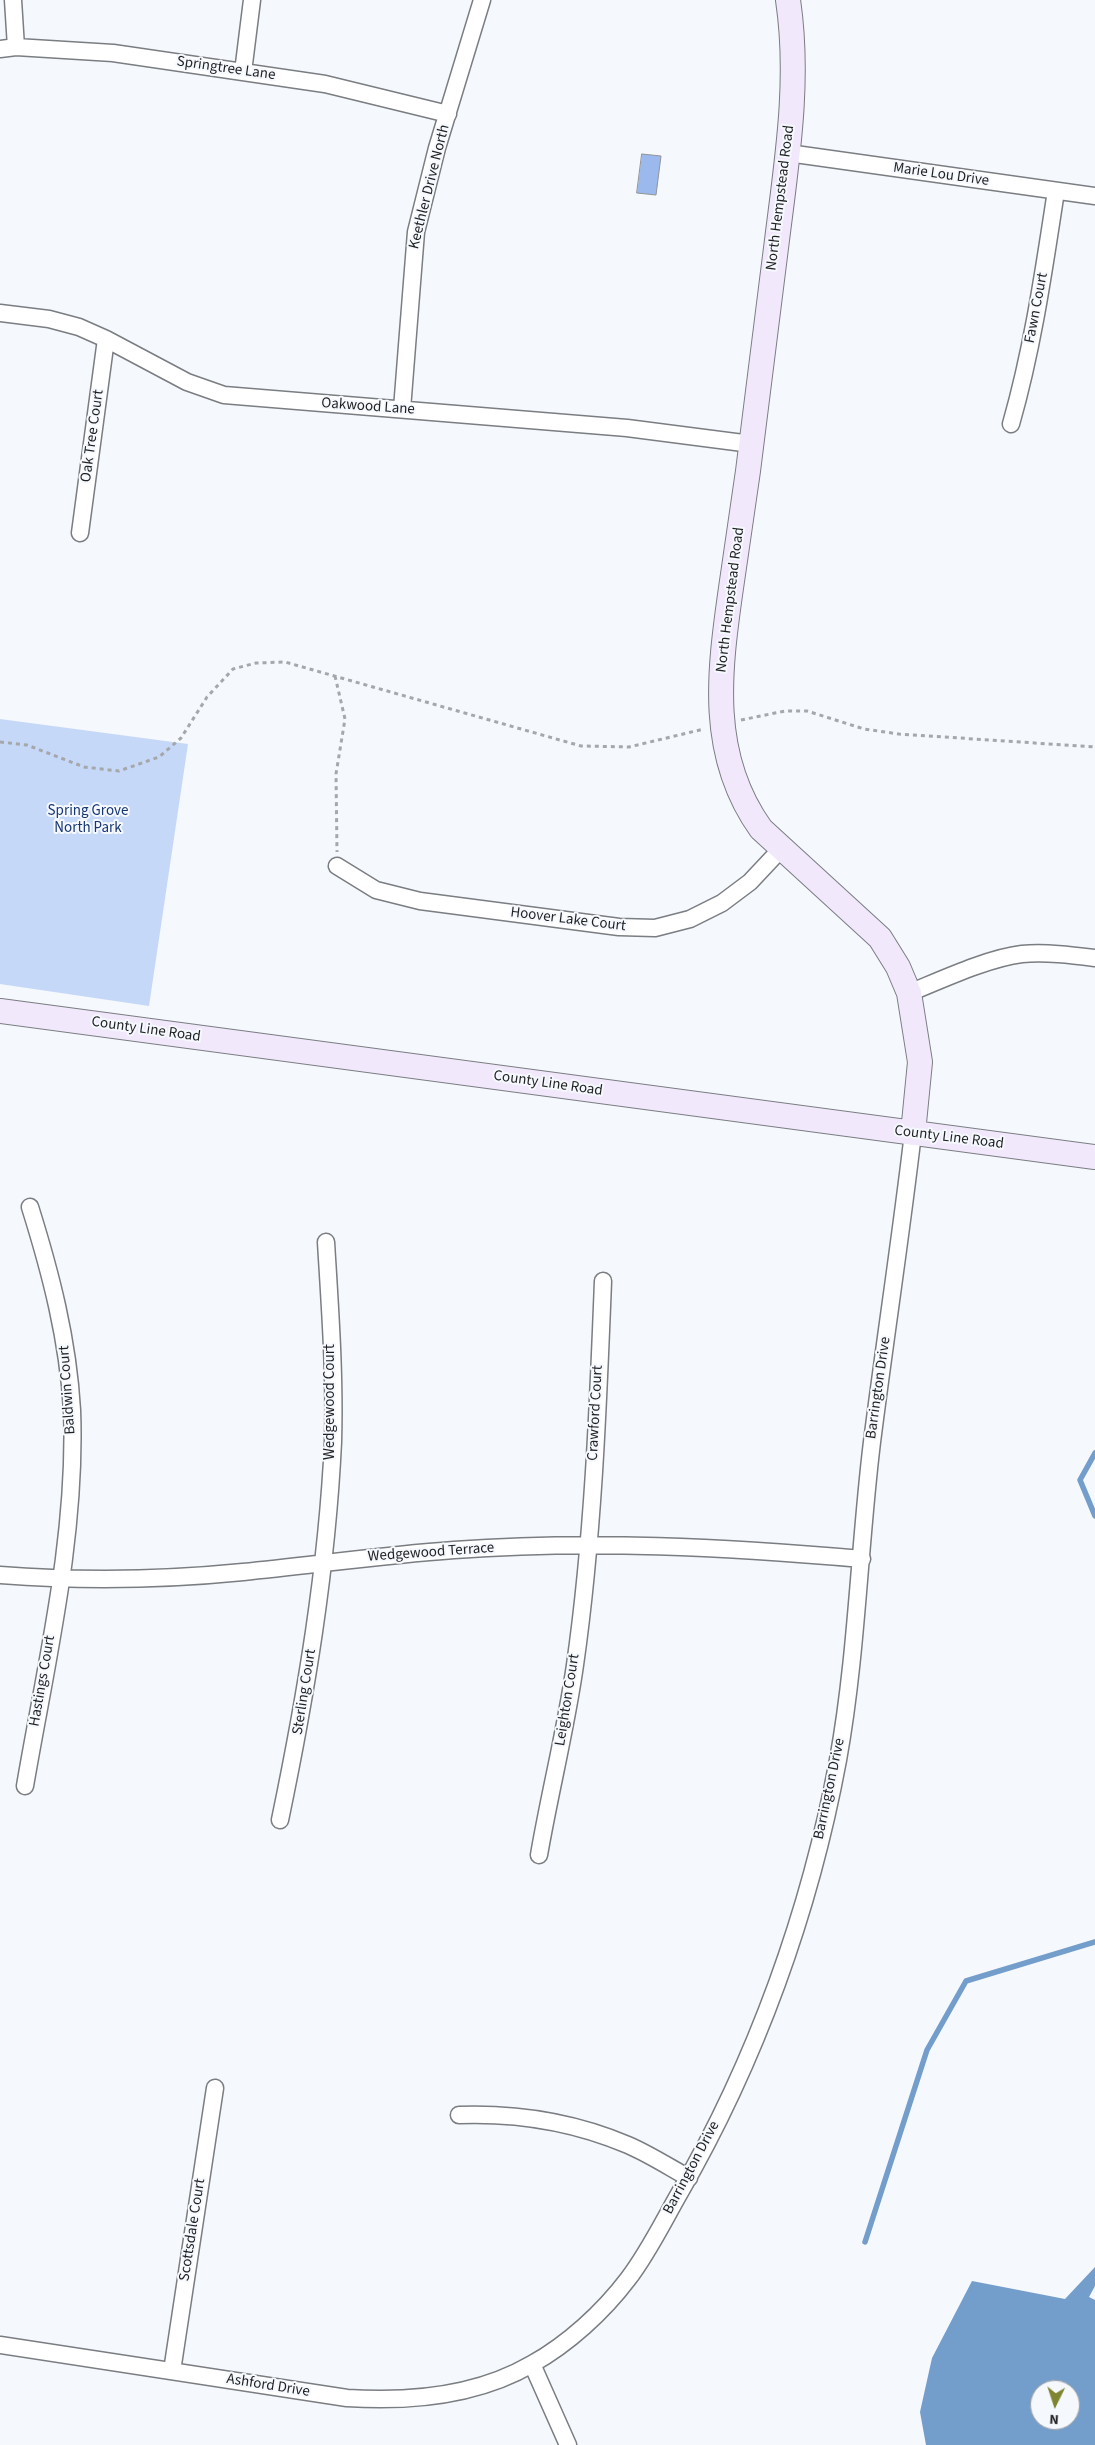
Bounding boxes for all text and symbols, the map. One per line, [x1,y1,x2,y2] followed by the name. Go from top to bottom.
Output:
[175,53,277,85] street label: Springtree Lane
[406,123,454,251] street label: Keethler Drive North
[763,124,799,272] street label: North Hempstead Road
[892,159,990,191] street label: Marie Lou Drive
[1021,271,1053,345] street label: Fawn Court
[78,389,108,483] street label: Oak Tree Court
[321,395,415,419] street label: Oakwood Lane
[713,526,749,674] street label: North Hempstead Road
[48,803,128,838] park label: Spring Grove North Park
[509,904,627,936] street label: Hoover Lake Court
[90,1013,202,1047] street label: County Line Road
[492,1067,604,1101] street label: County Line Road
[893,1122,1005,1154] street label: County Line Road
[863,1336,895,1440] street label: Barrington Drive
[322,1344,340,1460] street label: Wedgewood Court
[56,1345,80,1435] street label: Baldwin Court
[585,1365,607,1461] street label: Crawford Court
[367,1540,495,1566] street label: Wedgewood Terrace
[26,1634,60,1728] street label: Hastings Court
[289,1648,321,1736] street label: Sterling Court
[552,1653,584,1747] street label: Leighton Court
[810,1737,850,1841] street label: Barrington Drive
[660,2118,724,2218] street label: Barrington Drive
[176,2177,210,2283] street label: Scottsdale Court
[225,2371,311,2401] street label: Ashford Drive
[1030,2380,1080,2430] north arrow
[1049,2409,1059,2429] text: N

